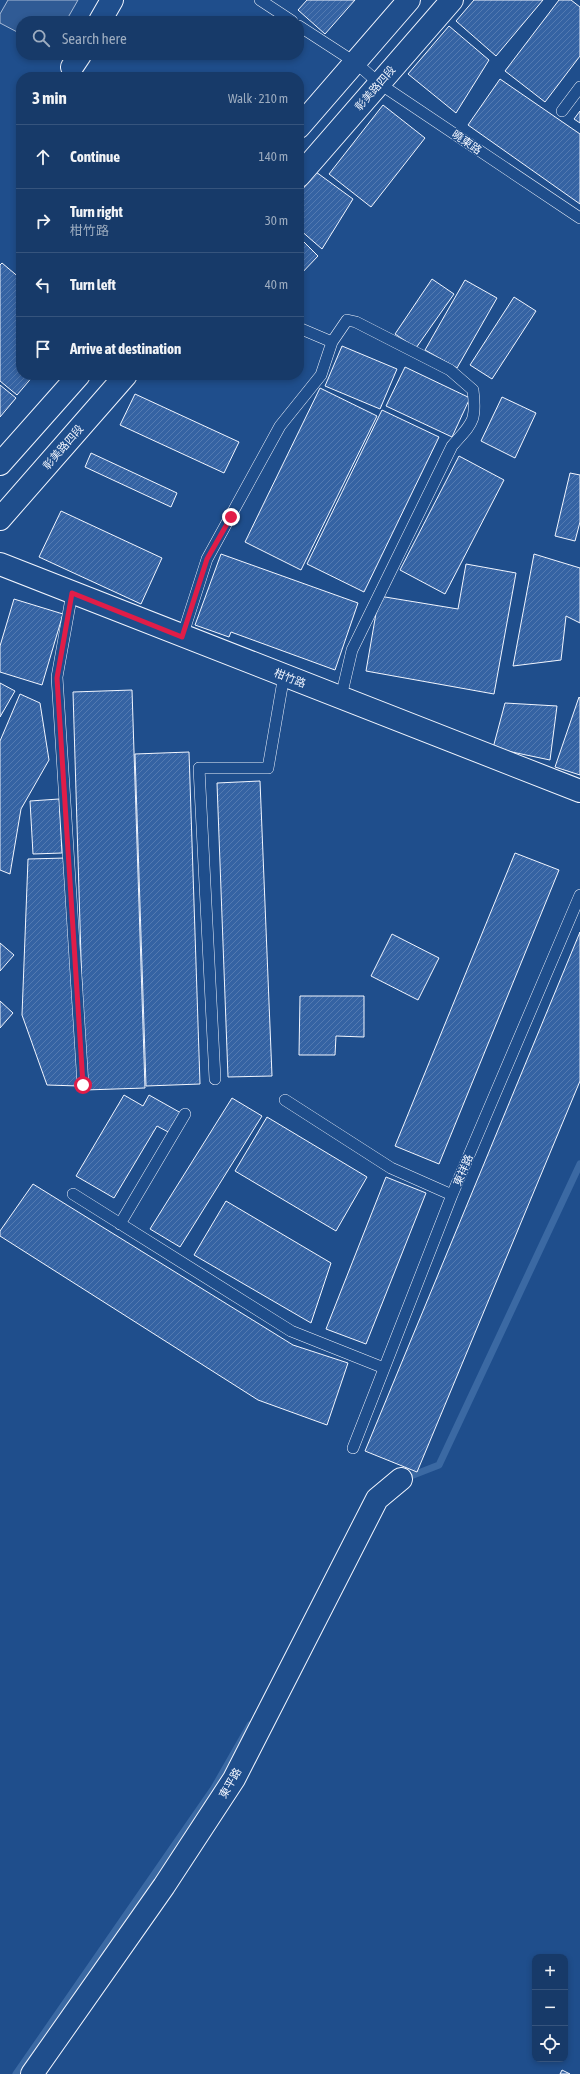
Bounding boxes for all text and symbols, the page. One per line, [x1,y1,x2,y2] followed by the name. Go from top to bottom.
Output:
[16,16,304,60] search box
[30,27,52,49] icon: search
[62,30,127,47] text: Search here
[352,63,398,113] street label: 彰美路四段
[32,88,67,108] text: 3 min
[228,91,288,106] text: Walk · 210 m
[450,128,484,156] street label: 曉東路
[32,146,54,168] icon: ahead
[70,148,120,165] text: Continue
[259,149,288,164] text: 140 m
[70,203,123,220] text: Turn right
[32,210,54,232] icon: right
[265,213,288,228] text: 30 m
[70,223,109,238] text: 柑竹路
[32,274,54,296] icon: left
[70,276,116,293] text: Turn left
[265,277,288,292] text: 40 m
[32,338,54,360] icon: arrive
[70,340,181,357] text: Arrive at destination
[40,422,86,472] street label: 彰美路四段
[222,508,240,526] route end
[272,666,308,690] street label: 柑竹路
[74,1076,92,1094] route start
[451,1152,475,1188] street label: 東祥路
[217,1766,243,1800] street label: 東平路
[532,1954,568,2062] map controls
[532,1954,568,1990] button: +
[532,1990,568,2026] button: −
[532,2026,568,2062] button: locate

